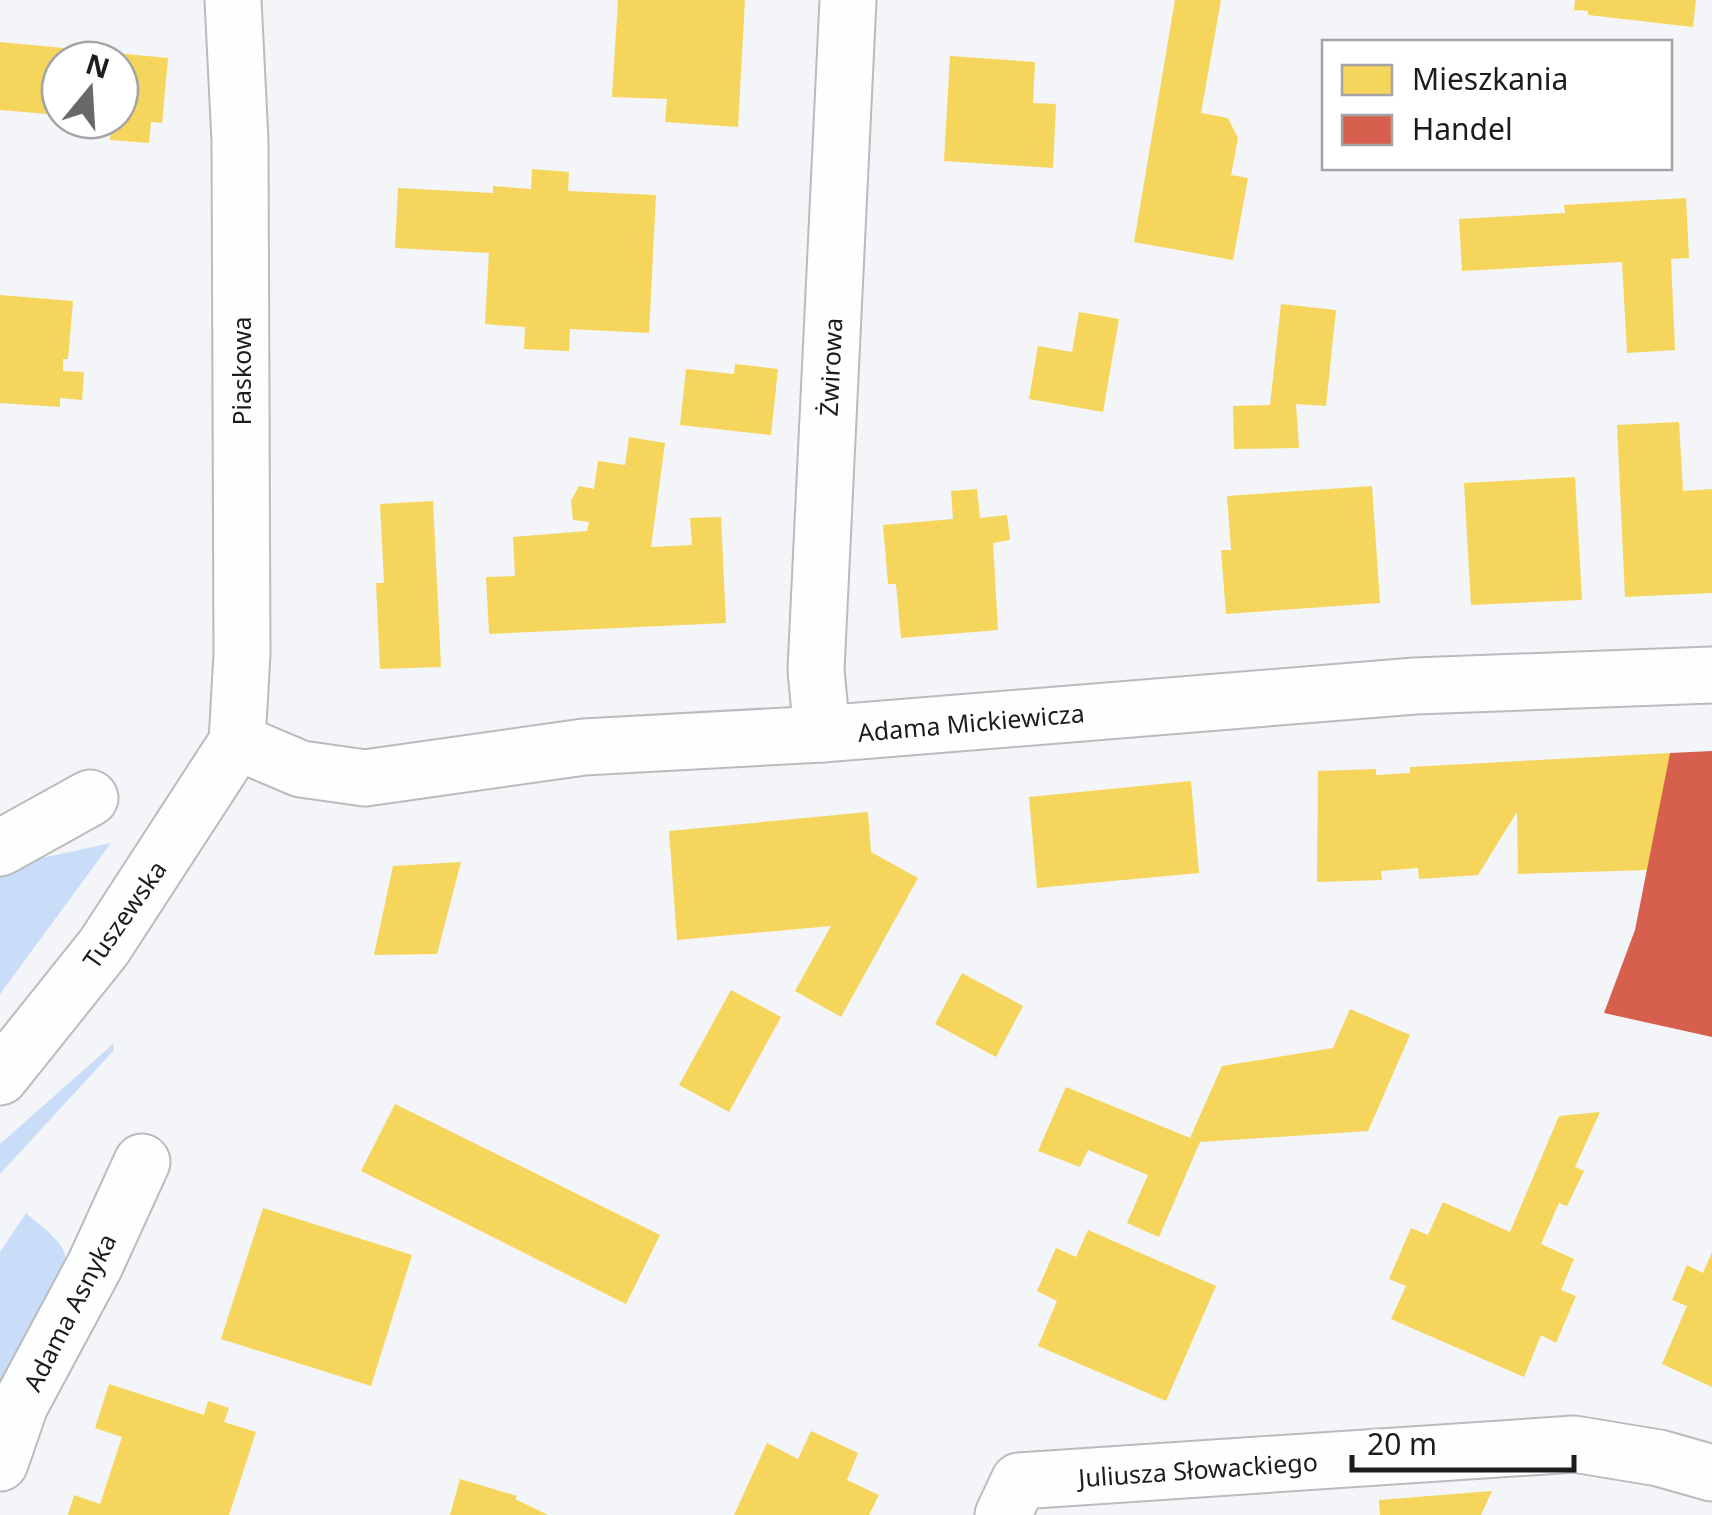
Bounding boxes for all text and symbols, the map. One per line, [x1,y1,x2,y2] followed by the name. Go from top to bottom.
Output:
[40,40,140,140] north arrow
[1322,40,1672,170] legend
[81,44,115,87] text: N
[1412,58,1568,99] text: Mieszkania
[1412,108,1513,149] text: Handel
[224,316,258,426] street label: Piaskowa
[810,317,850,417] street label: Żwirowa
[856,695,1086,749] street label: Adama Mickiewicza
[74,853,174,975] street label: Tuszewska
[15,1227,123,1397] street label: Adama Asnyka
[1352,1410,1574,1472] scale bar
[1367,1423,1437,1464] text: 20 m
[1075,1444,1319,1494] street label: Juliusza Słowackiego

